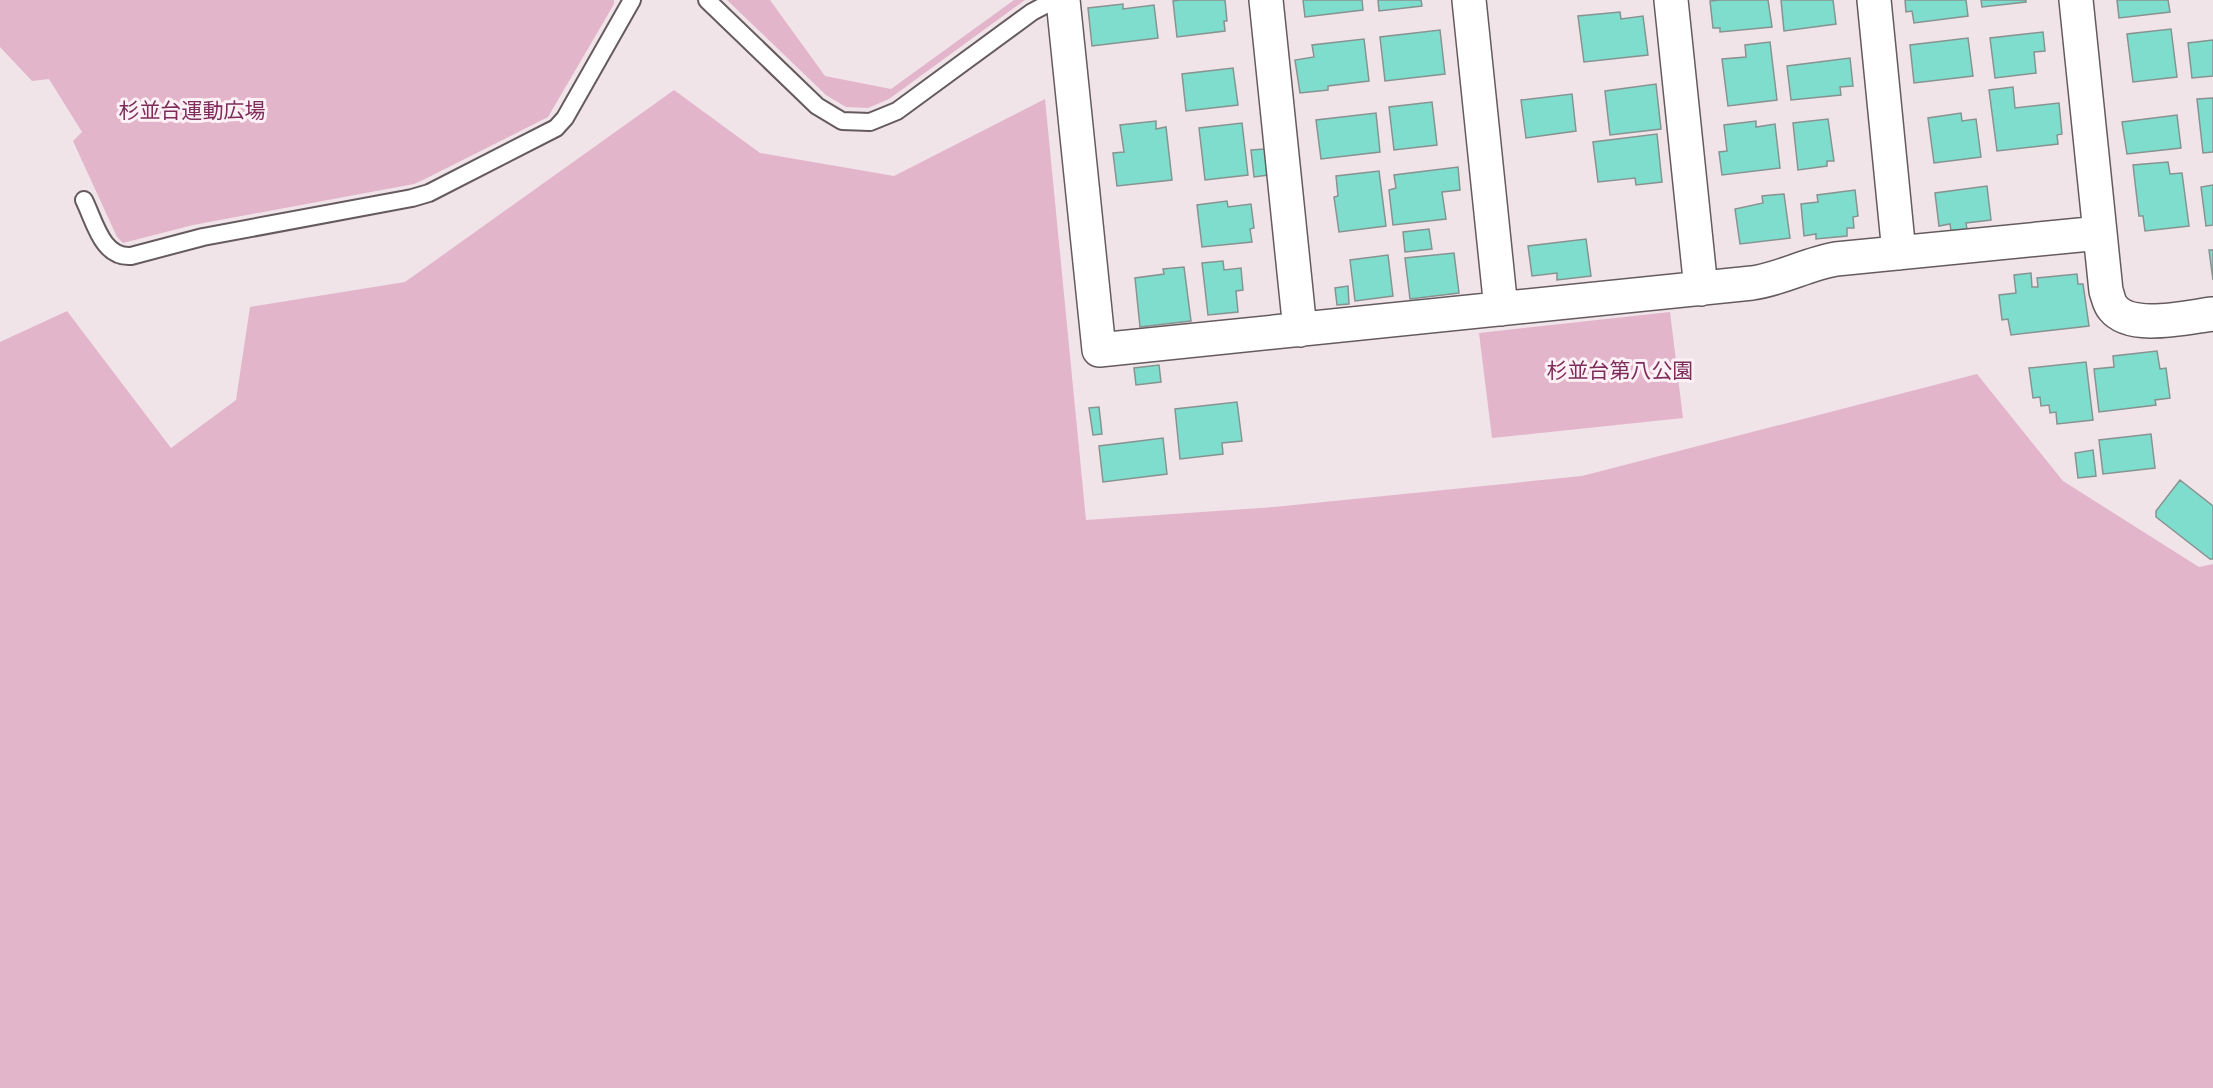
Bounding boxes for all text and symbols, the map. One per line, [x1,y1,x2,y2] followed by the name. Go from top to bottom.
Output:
[119,99,266,124] park label: 杉並台運動広場
[1547,359,1694,384] park label: 杉並台第八公園

